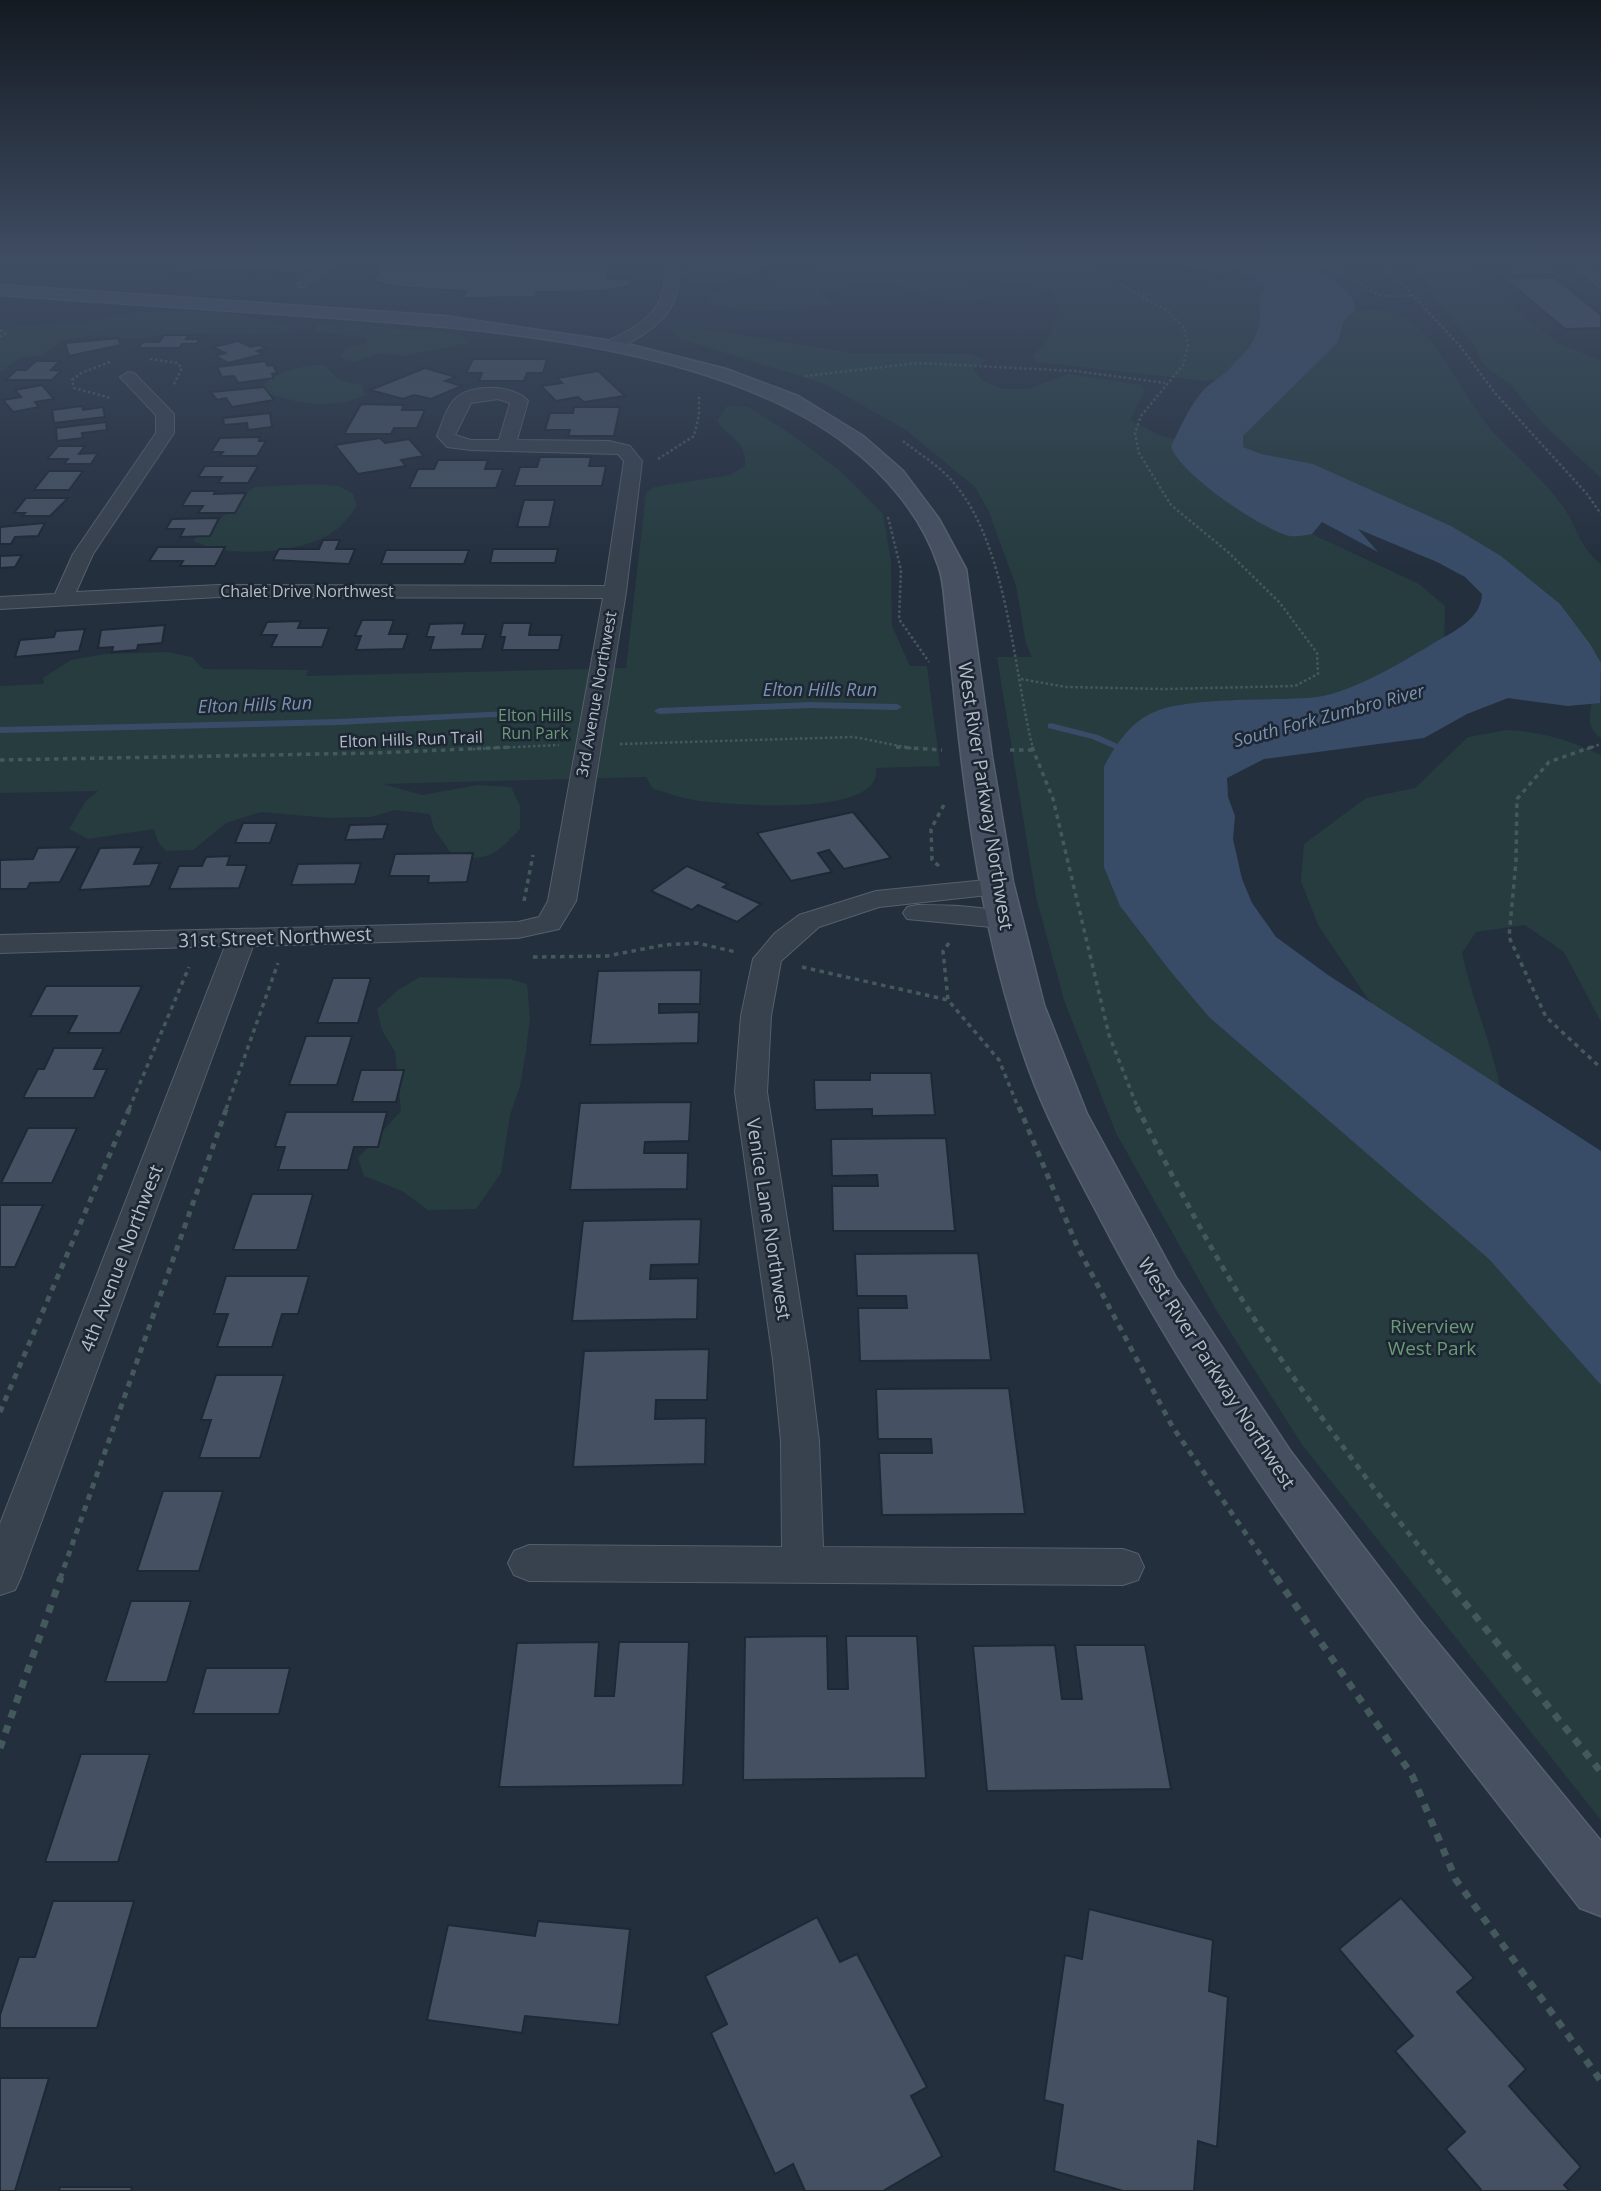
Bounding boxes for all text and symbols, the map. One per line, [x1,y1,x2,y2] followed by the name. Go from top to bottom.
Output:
[220,580,394,602] street label: Chalet Drive Northwest
[571,609,621,779] street label: 3rd Avenue Northwest
[952,660,1020,932] street label: West River Parkway Northwest
[763,677,877,701] water label: Elton Hills Run
[1230,678,1428,752] water label: South Fork Zumbro River
[197,690,313,718] water label: Elton Hills Run
[498,704,572,744] park label: Elton Hills Run Park
[339,725,483,753] street label: Elton Hills Run Trail
[178,921,372,953] street label: 31st Street Northwest
[740,1116,798,1322] street label: Venice Lane Northwest
[73,1160,169,1355] street label: 4th Avenue Northwest
[1132,1252,1302,1494] street label: West River Parkway Northwest
[1388,1313,1476,1361] park label: Riverview West Park

